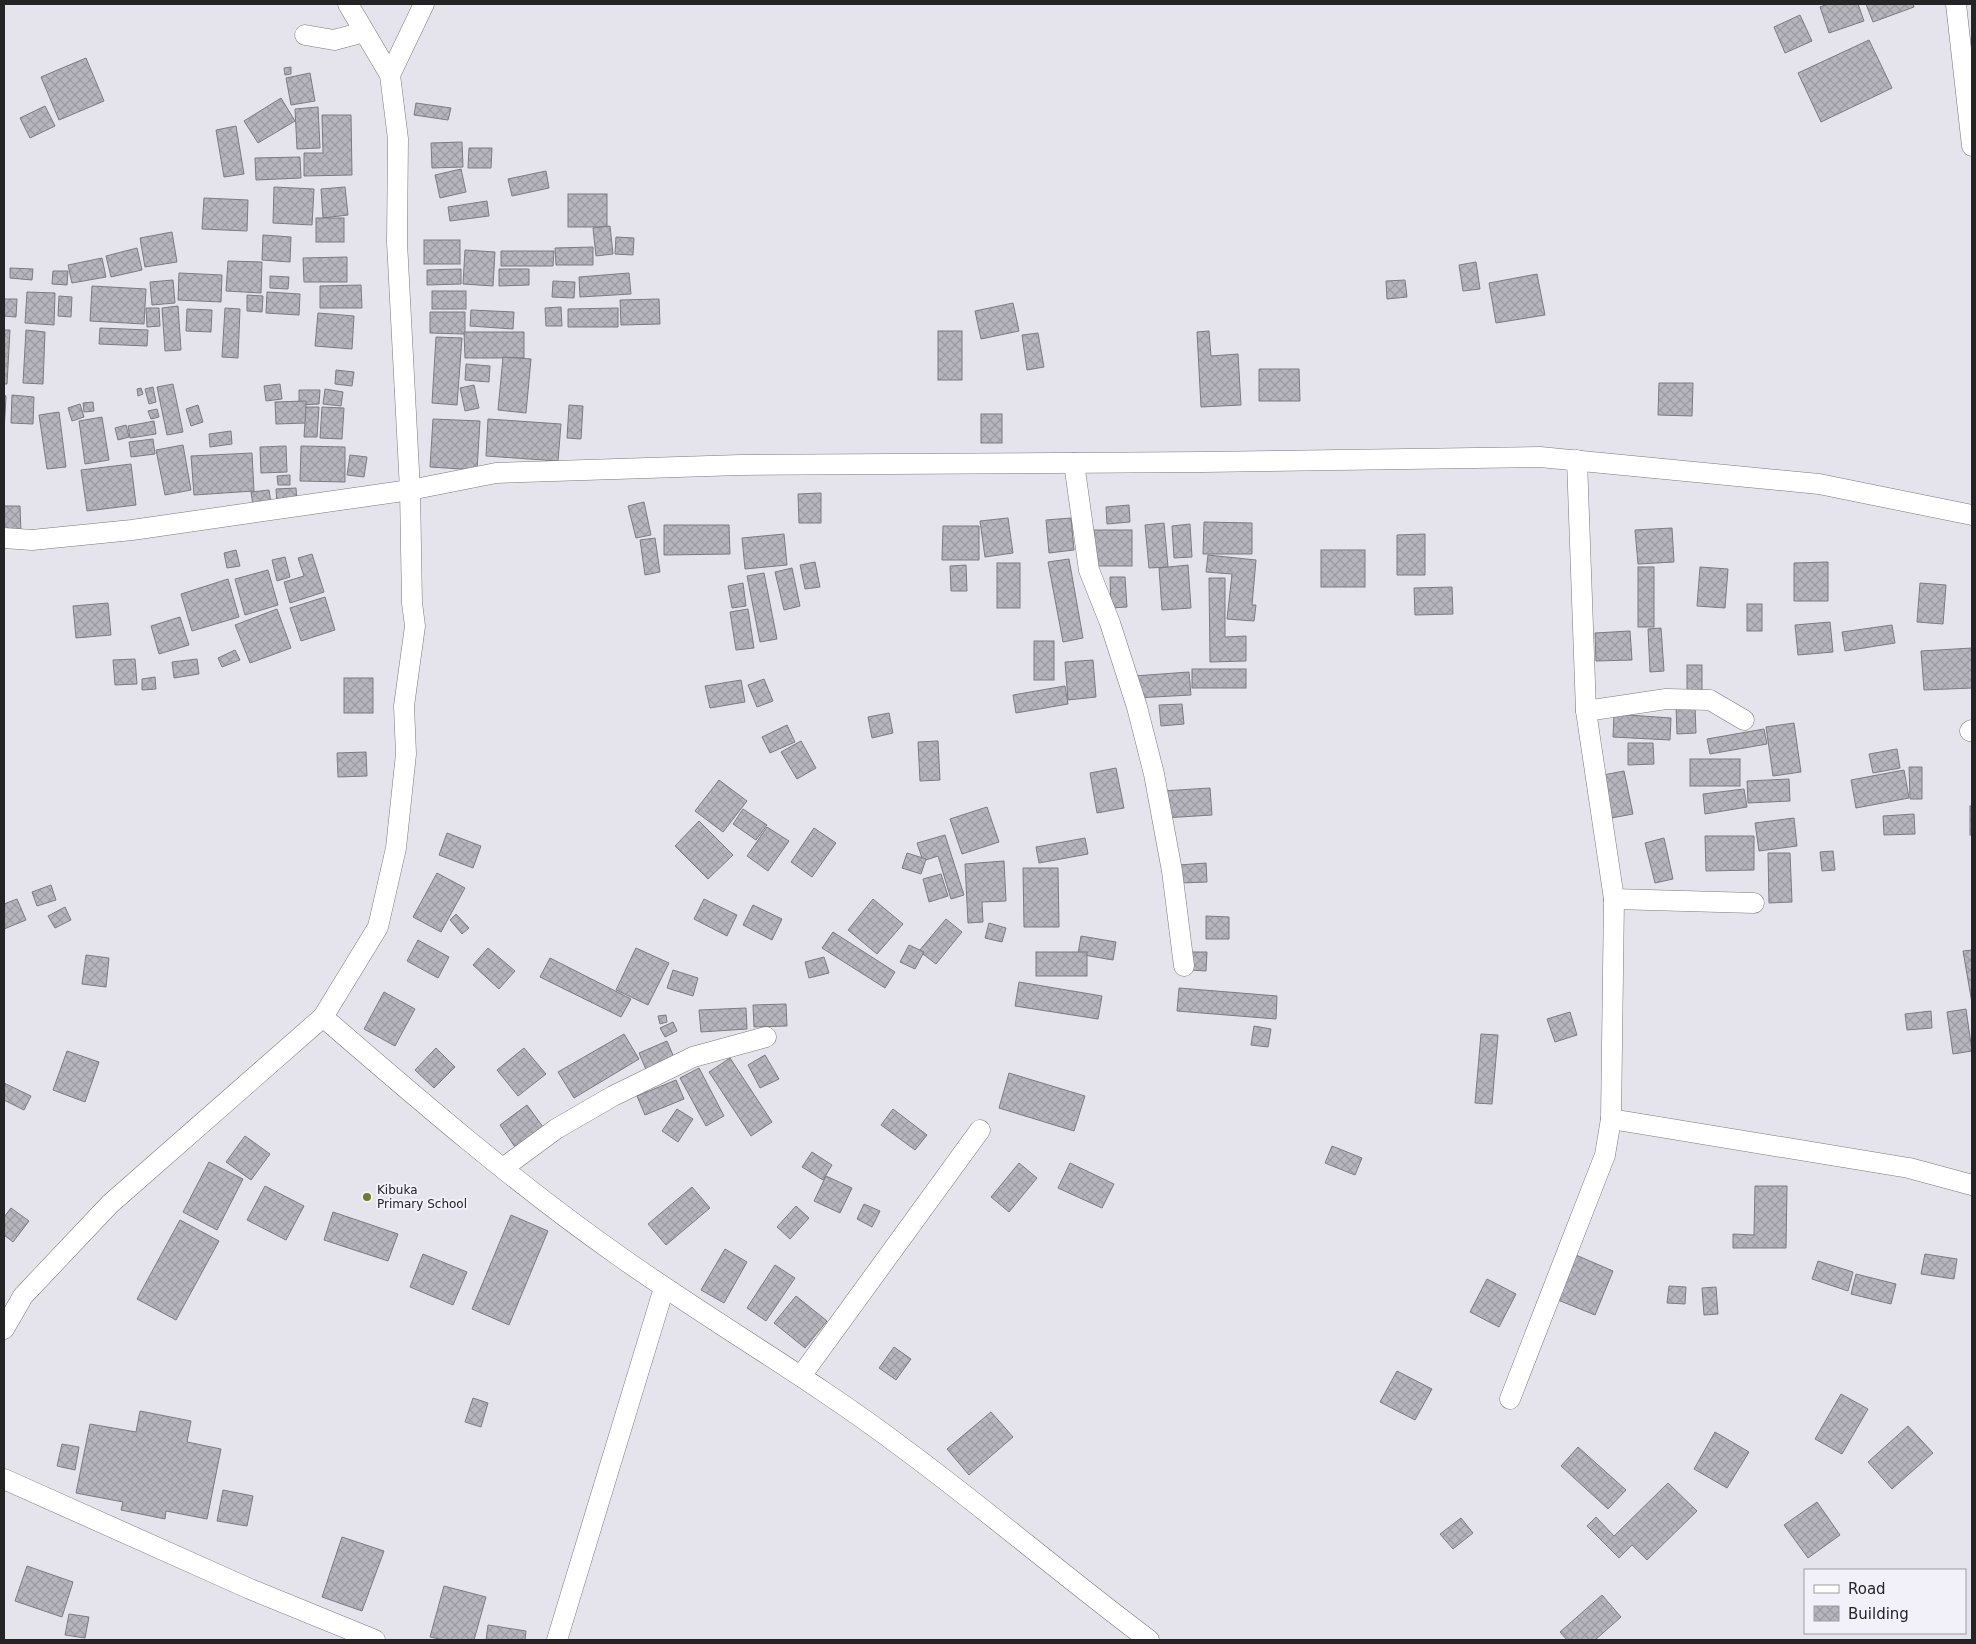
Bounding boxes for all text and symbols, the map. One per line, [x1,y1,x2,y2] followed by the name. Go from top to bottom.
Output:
[377,1183,467,1211] place label: Kibuka Primary School
[361,1191,373,1203] marker: Kibuka Primary School
[1804,1569,1966,1634] legend
[1848,1580,1886,1598] text: Road
[1848,1605,1909,1623] text: Building

